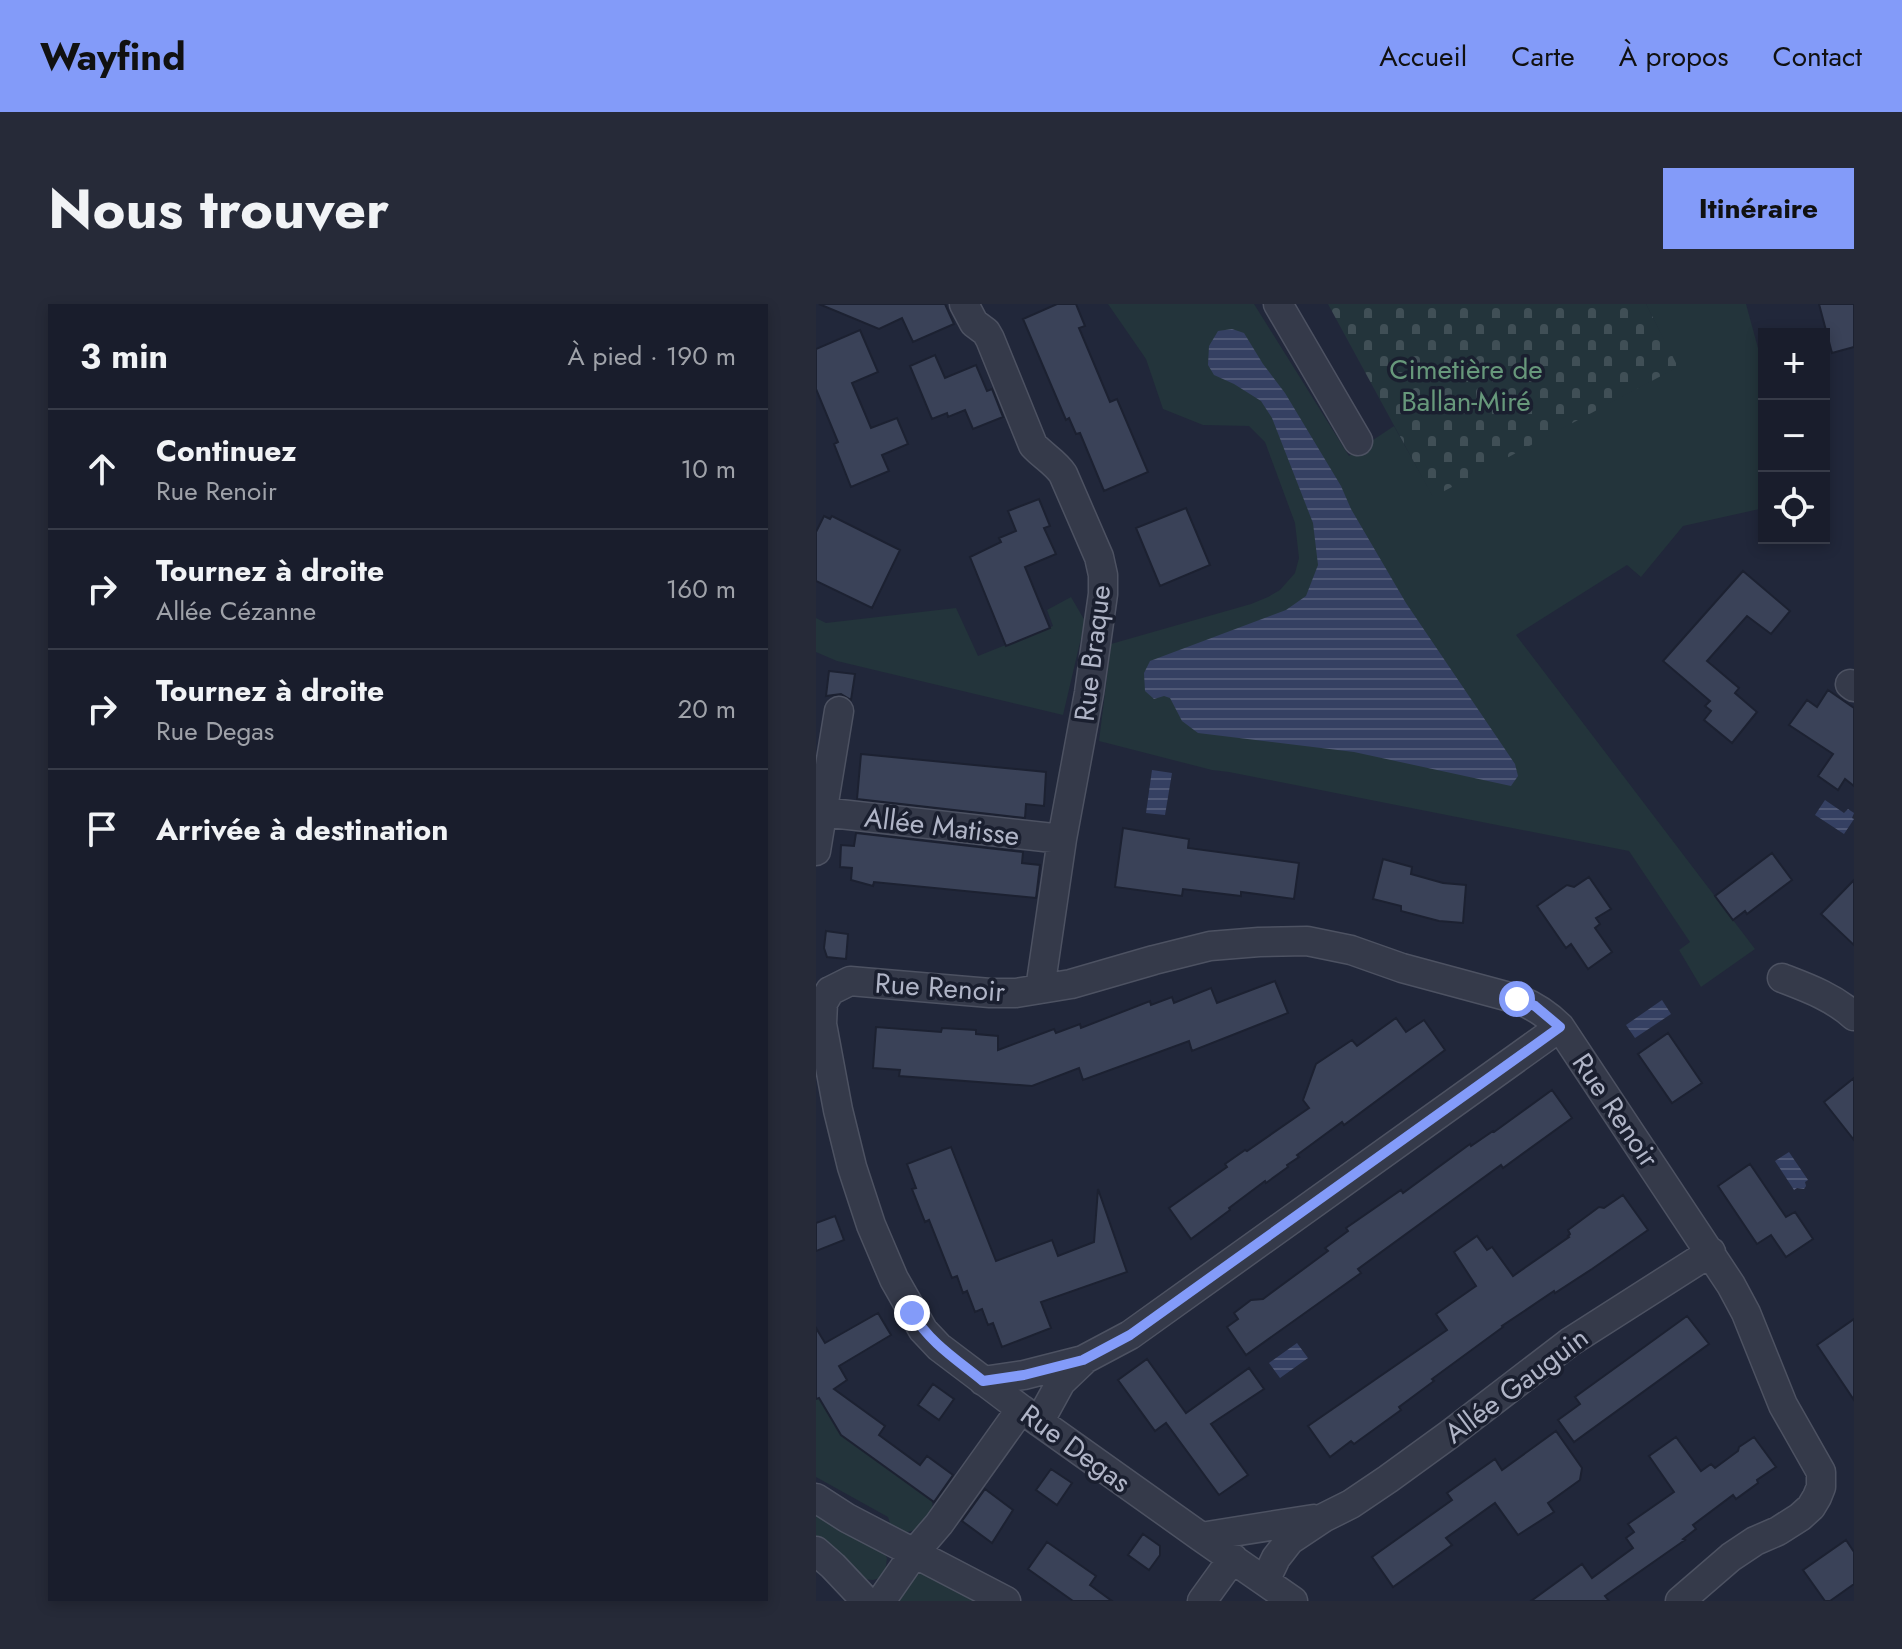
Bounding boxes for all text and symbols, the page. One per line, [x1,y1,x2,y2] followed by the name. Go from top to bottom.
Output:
[40,29,186,84] text: Wayfind
[1379,36,1467,77] text: Accueil
[1511,36,1575,77] text: Carte
[1619,36,1729,77] text: À propos
[1773,36,1862,77] text: Contact
[48,168,389,249] text: Nous trouver
[1663,168,1854,249] button: Itinéraire
[1758,328,1830,544] map controls
[1758,328,1830,400] button: +
[80,332,168,381] text: 3 min
[567,337,736,375] text: À pied · 190 m
[1389,349,1543,422] park label: Cimetière de Ballan-Miré
[1758,400,1830,472] button: −
[156,429,297,472] text: Continuez
[80,447,124,491] icon: ahead
[681,450,736,488] text: 10 m
[156,472,277,510] text: Rue Renoir
[1758,472,1830,544] button: locate
[156,549,384,592] text: Tournez à droite
[80,567,124,611] icon: right
[666,570,736,608] text: 160 m
[1064,583,1121,724] street label: Rue Braque
[156,592,316,630] text: Allée Cézanne
[156,669,384,712] text: Tournez à droite
[80,687,124,731] icon: right
[678,690,736,728] text: 20 m
[156,712,274,750] text: Rue Degas
[862,797,1022,856] street label: Allée Matisse
[80,807,124,851] icon: arrive
[156,808,448,851] text: Arrivée à destination
[874,963,1007,1013] street label: Rue Renoir
[1499,981,1535,1017] route start
[1562,1045,1669,1176] street label: Rue Renoir
[894,1295,930,1331] route end
[1436,1318,1597,1453] street label: Allée Gauguin
[1012,1394,1139,1502] street label: Rue Degas

